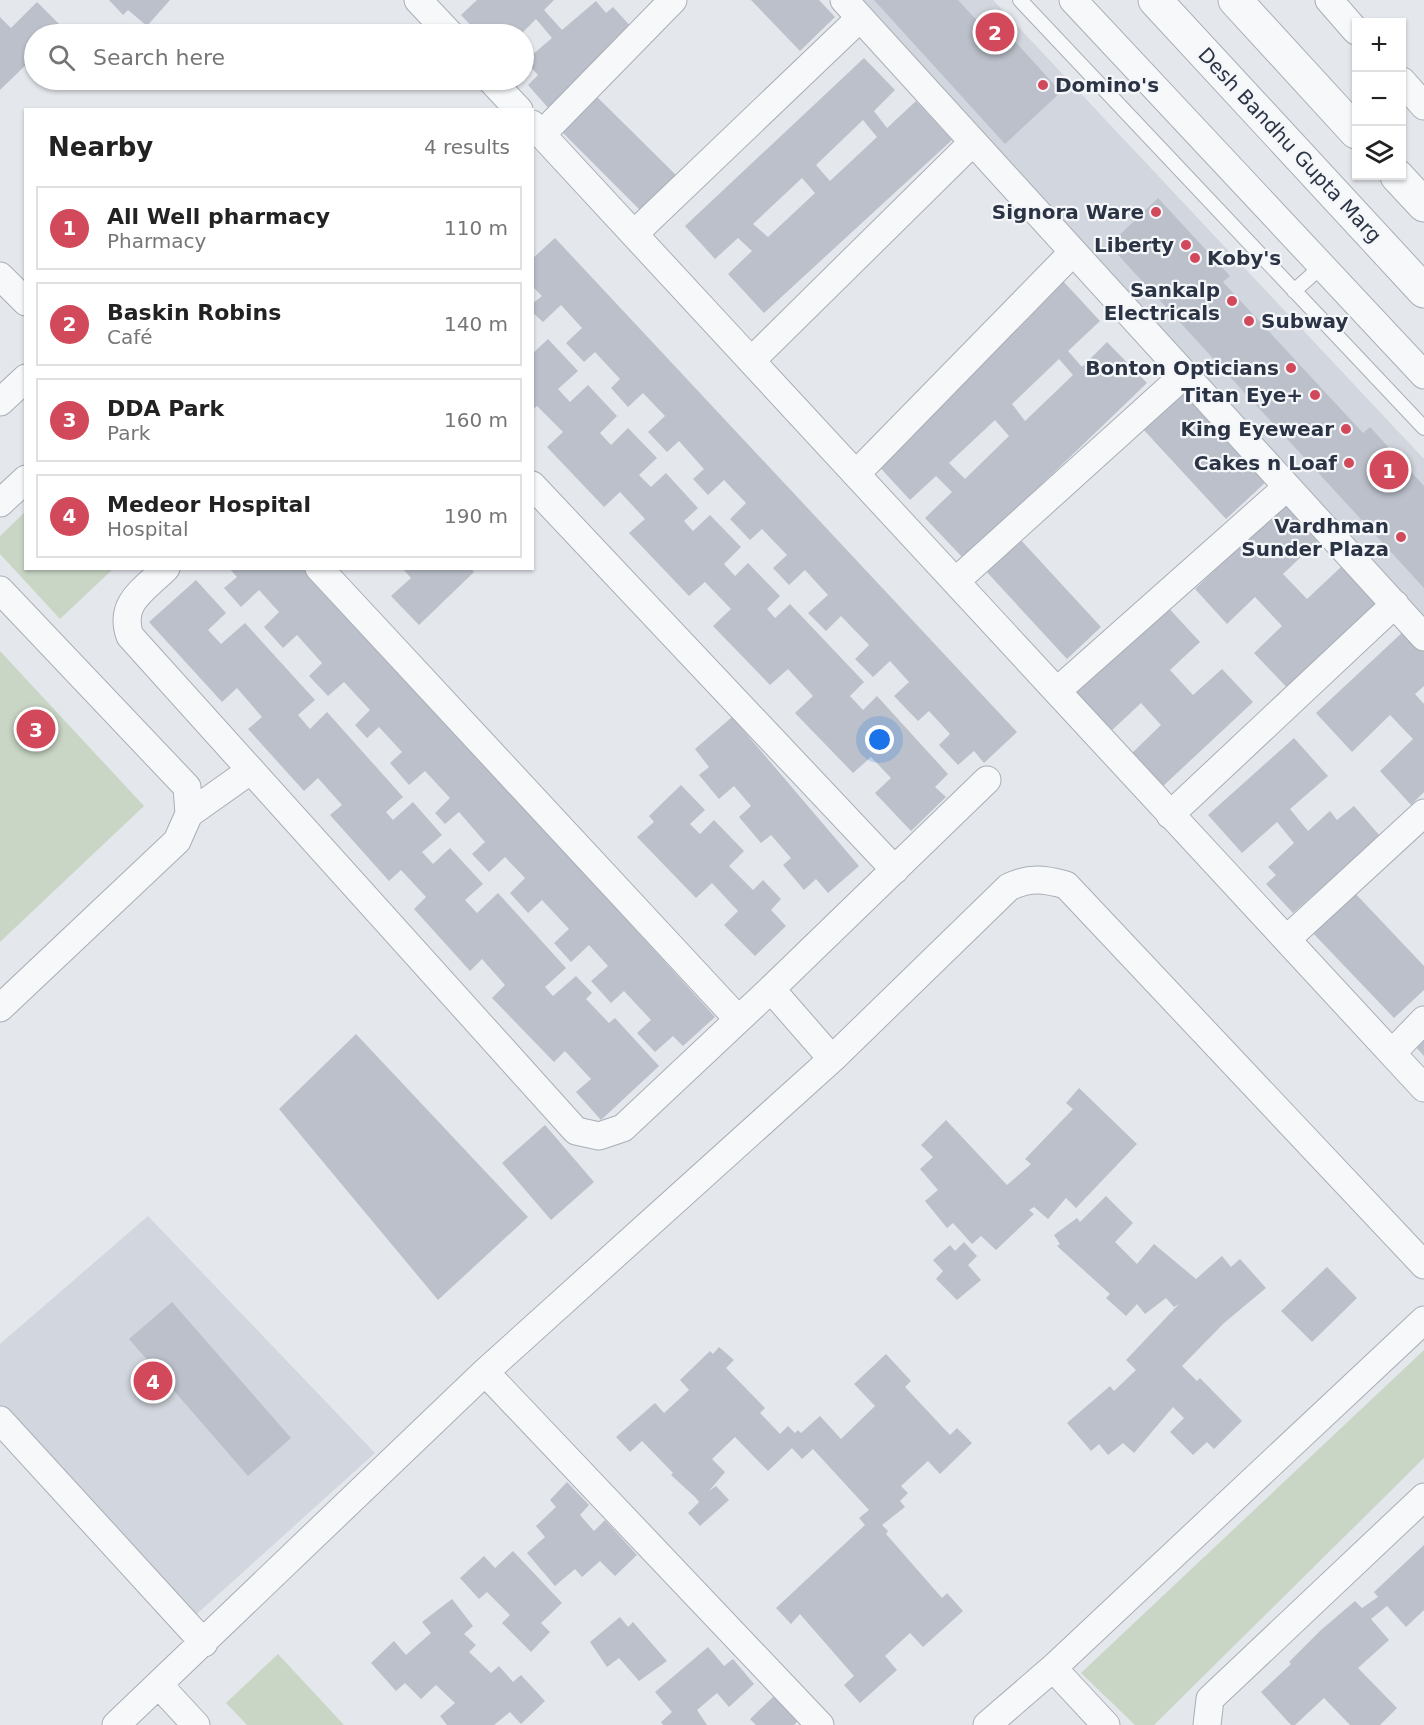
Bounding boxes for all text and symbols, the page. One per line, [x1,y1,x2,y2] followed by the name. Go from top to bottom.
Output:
[976,9,1014,54] pin: 2
[1352,18,1406,180] map controls
[1352,18,1406,72] button: +
[24,24,534,90] search box
[45,41,78,74] icon: search
[1193,43,1387,247] street label: Desh Bandhu Gupta Marg
[93,45,225,70] text: Search here
[1352,72,1406,126] button: −
[1055,73,1159,97] place label: Domino's
[1036,78,1050,92] marker: Domino's
[1352,126,1406,180] button: layers
[48,132,153,162] text: Nearby
[424,135,510,159] text: 4 results
[992,200,1144,224] place label: Signora Ware
[107,204,330,229] text: All Well pharmacy
[1149,205,1163,219] marker: Signora Ware
[63,216,76,240] text: 1
[444,216,508,240] text: 110 m
[107,229,206,253] text: Pharmacy
[1094,233,1174,257] place label: Liberty
[1179,238,1193,252] marker: Liberty
[1207,246,1281,270] place label: Koby's
[1188,251,1202,265] marker: Koby's
[1104,278,1220,325] place label: Sankalp Electricals
[1225,294,1239,308] marker: Sankalp Electricals
[107,300,281,325] text: Baskin Robins
[1261,309,1348,333] place label: Subway
[63,312,76,336] text: 2
[444,312,508,336] text: 140 m
[1242,314,1256,328] marker: Subway
[107,325,153,349] text: Café
[1085,356,1279,380] place label: Bonton Opticians
[1284,361,1298,375] marker: Bonton Opticians
[1181,383,1303,407] place label: Titan Eye+
[1308,388,1322,402] marker: Titan Eye+
[107,396,224,421] text: DDA Park
[63,408,76,432] text: 3
[444,408,508,432] text: 160 m
[1180,417,1334,441] place label: King Eyewear
[107,421,150,445] text: Park
[1339,422,1353,436] marker: King Eyewear
[1370,448,1408,492] pin: 1
[1194,451,1337,475] place label: Cakes n Loaf
[1342,456,1356,470] marker: Cakes n Loaf
[107,492,311,517] text: Medeor Hospital
[63,504,76,528] text: 4
[444,504,508,528] text: 190 m
[1241,514,1389,561] place label: Vardhman Sunder Plaza
[107,517,189,541] text: Hospital
[1394,530,1408,544] marker: Vardhman Sunder Plaza
[16,706,56,752] pin: 3
[865,725,894,754] your location
[134,1358,172,1404] pin: 4

